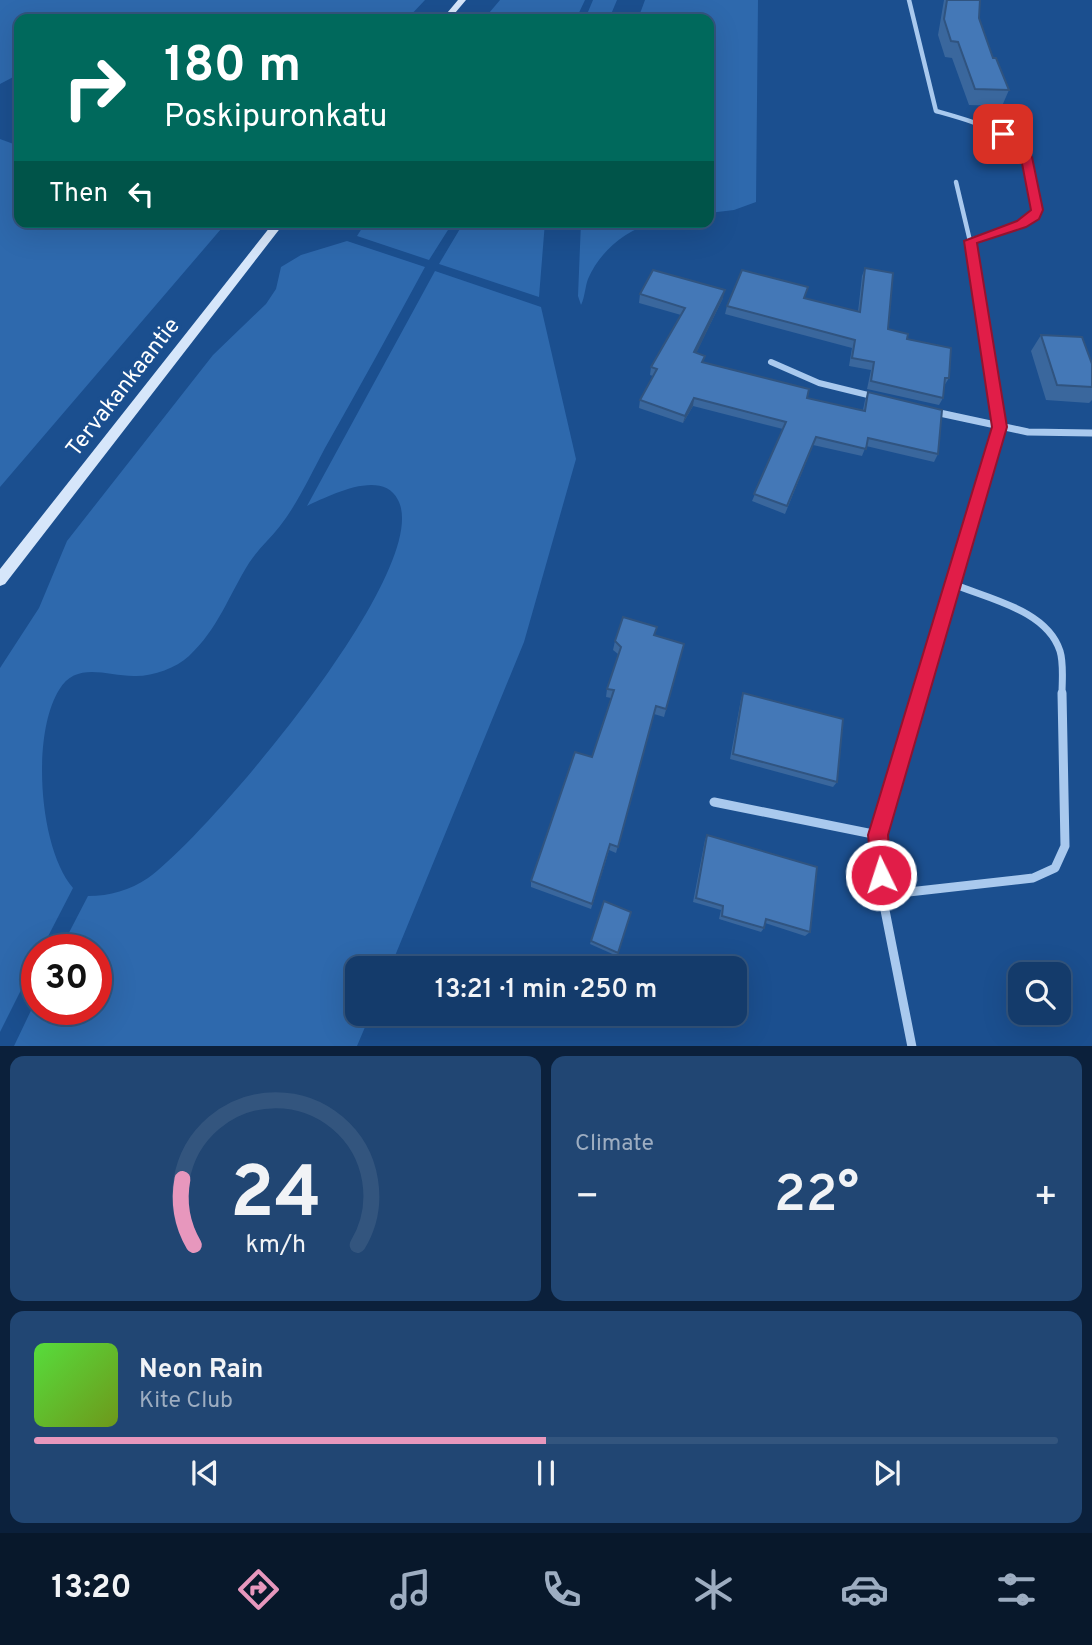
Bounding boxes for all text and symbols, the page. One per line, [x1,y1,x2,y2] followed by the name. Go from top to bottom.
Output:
[164,37,301,99] text: 180 m
[49,42,140,133] icon: right
[164,98,387,138] text: Poskipuronkatu
[973,104,1033,164] pin
[984,115,1022,153] icon: arrive
[122,175,160,213] icon: left
[49,178,108,211] text: Then
[61,313,187,463] street label: Tervakankaantie
[844,838,918,912] position arrow
[21,934,112,1025] speed limit sign: 30
[1008,962,1071,1025] map controls
[1008,962,1071,1025] button: search
[435,974,657,1007] text: 13:21 · 1 min · 250 m
[575,1130,654,1159] text: Climate
[230,1151,321,1243] text: 24
[774,1164,859,1230] text: 22°
[575,1174,600,1223] text: −
[1033,1174,1058,1223] text: +
[245,1229,306,1261] text: km/h
[139,1354,264,1387] text: Neon Rain
[139,1387,233,1416] text: Kite Club
[186,1454,224,1492] icon: previous
[527,1454,565,1492] icon: pause
[868,1454,906,1492] icon: next
[234,1565,283,1614] icon: directions
[386,1565,435,1614] icon: music
[537,1565,586,1614] icon: phone
[689,1565,738,1614] icon: climate
[840,1565,889,1614] icon: car
[992,1565,1041,1614] icon: filters
[51,1569,132,1609] text: 13:20

